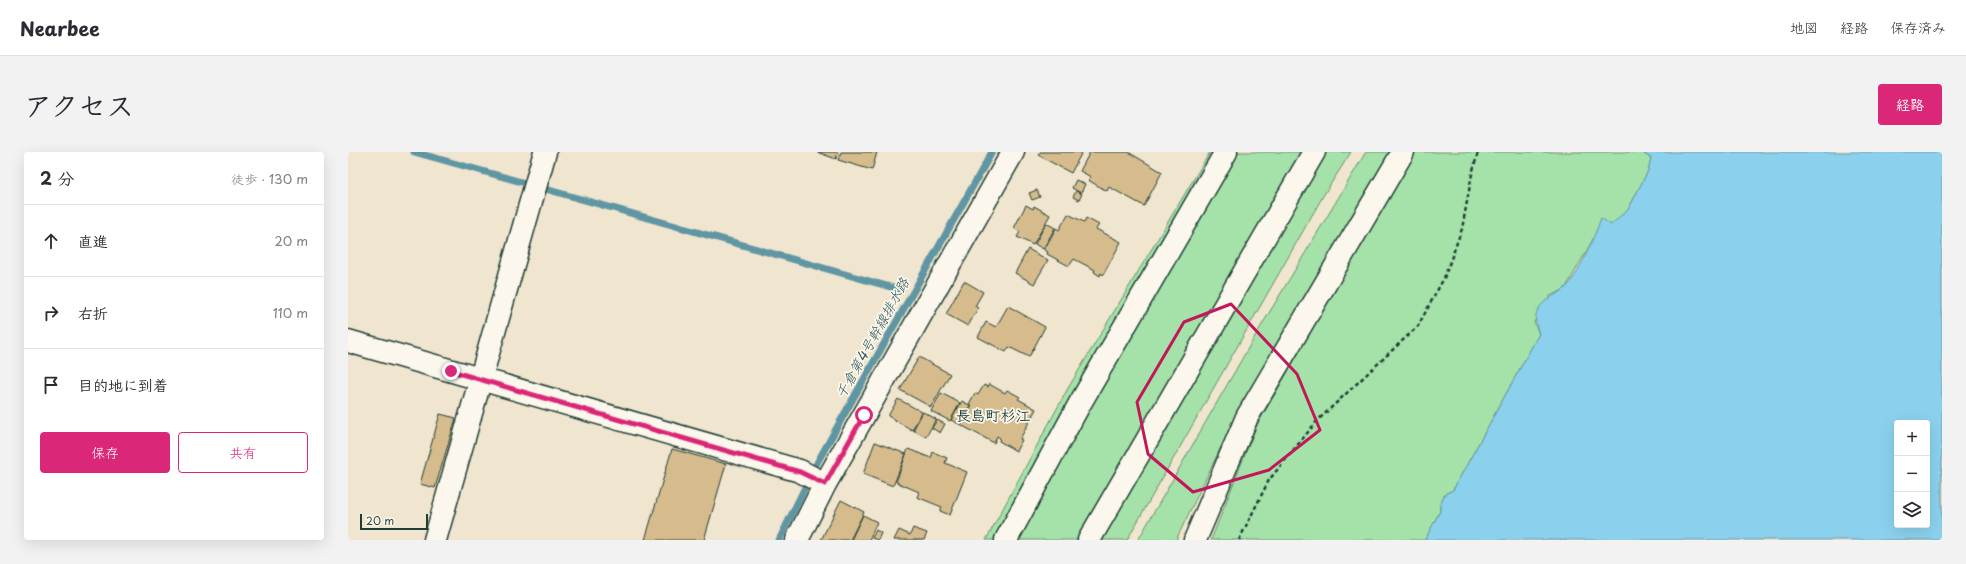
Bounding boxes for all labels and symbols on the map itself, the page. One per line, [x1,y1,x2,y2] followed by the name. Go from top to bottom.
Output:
[830,273,914,402] water label: 千倉第4号幹線排水路
[442,362,460,380] route end
[955,403,1031,426] district label: 長島町杉江
[855,406,873,424] route start
[360,512,428,531] scale bar

